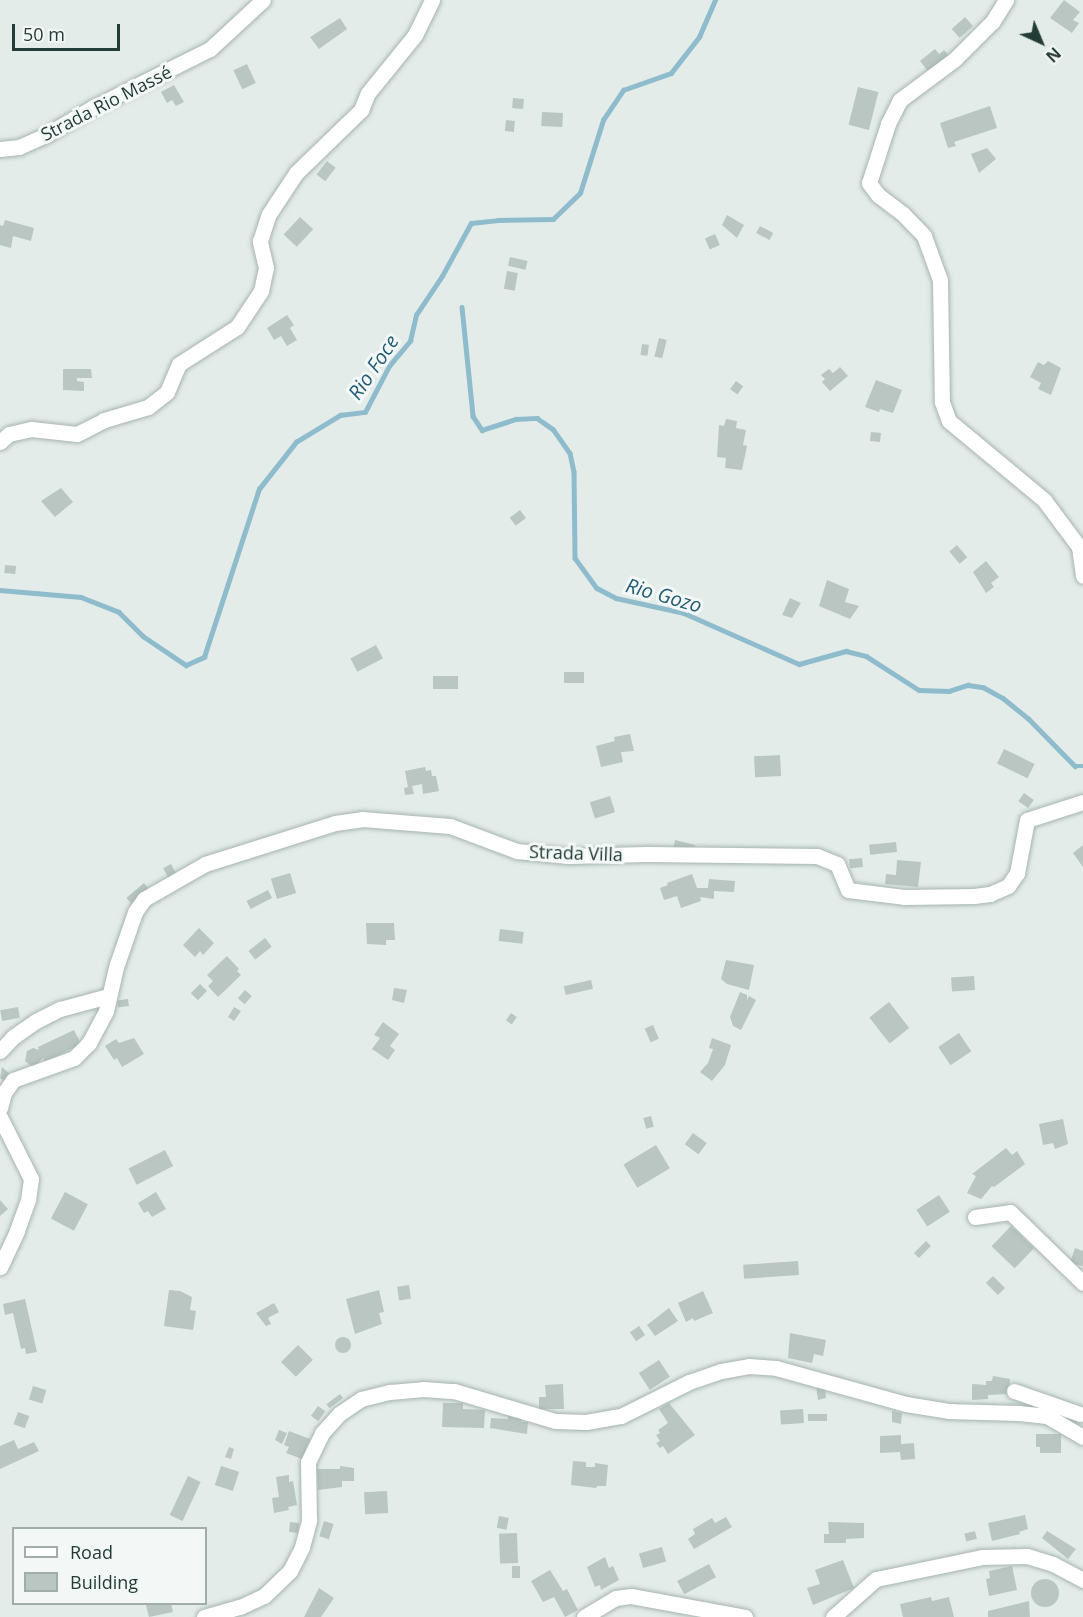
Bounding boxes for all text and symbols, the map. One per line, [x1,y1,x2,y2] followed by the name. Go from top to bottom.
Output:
[15,12,123,50] scale bar
[1011,12,1071,72] north arrow
[23,22,65,46] text: 50 m
[1041,43,1066,67] text: N
[37,61,175,145] street label: Strada Rio Massé
[343,330,403,404] water label: Rio Foce
[623,573,705,617] water label: Rio Gozo
[529,841,623,865] street label: Strada Villa
[12,1527,207,1605] legend
[70,1540,113,1564] text: Road
[70,1570,138,1594] text: Building

